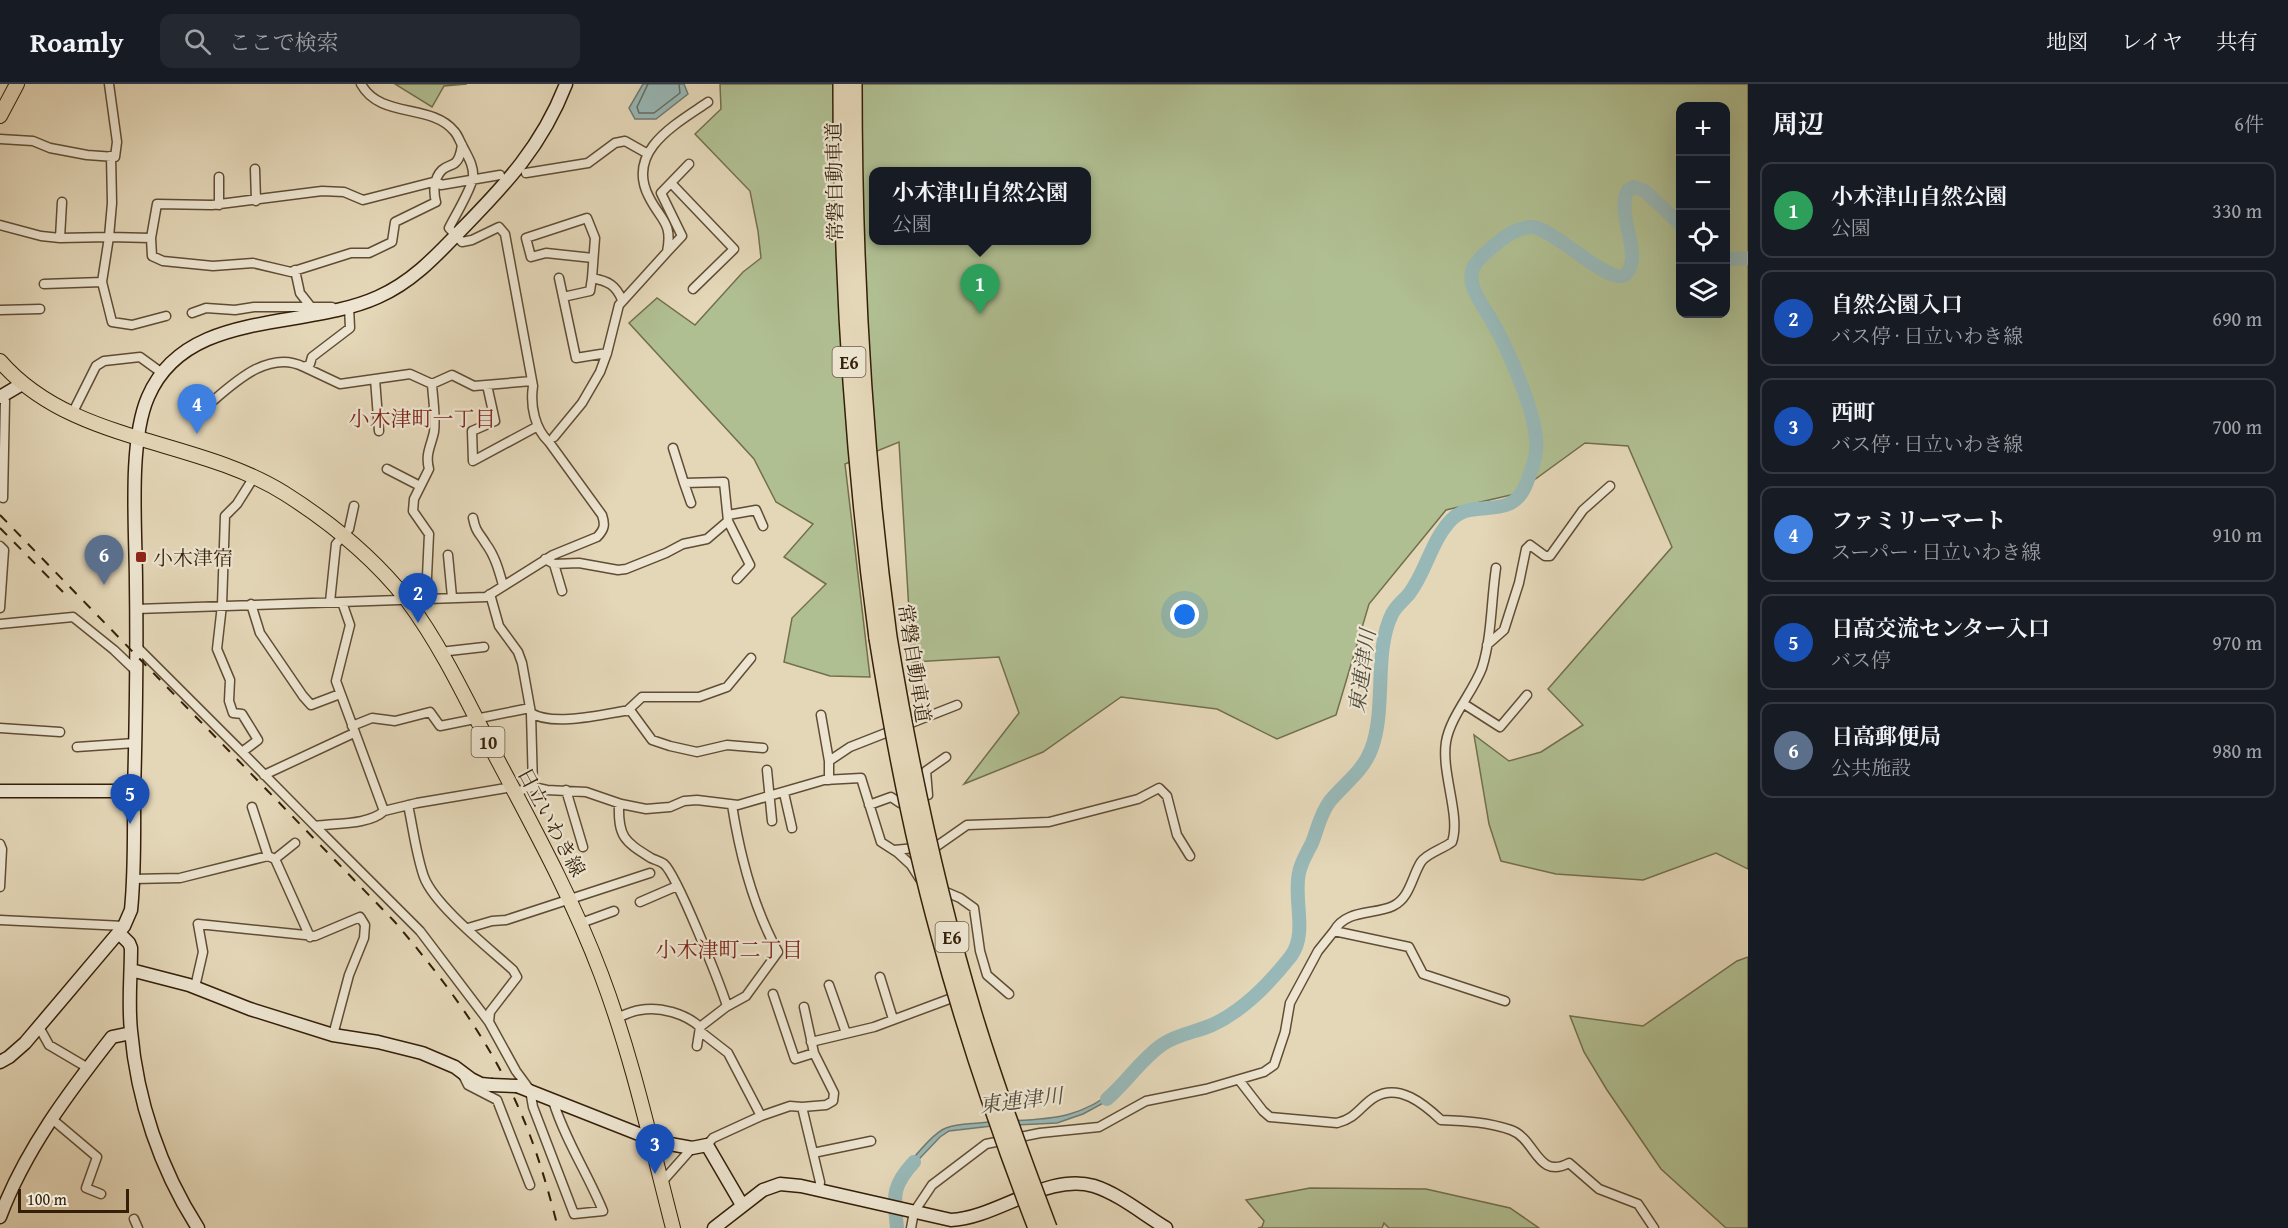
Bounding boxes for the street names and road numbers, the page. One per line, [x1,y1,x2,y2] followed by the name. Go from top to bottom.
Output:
[818,122,850,242] street label: 常磐自動車道
[832,347,866,377] road number: E6
[891,601,939,725] street label: 常磐自動車道
[472,727,504,757] road number: 10
[511,762,593,882] street label: 日立いわき線
[936,922,968,952] road number: E6

